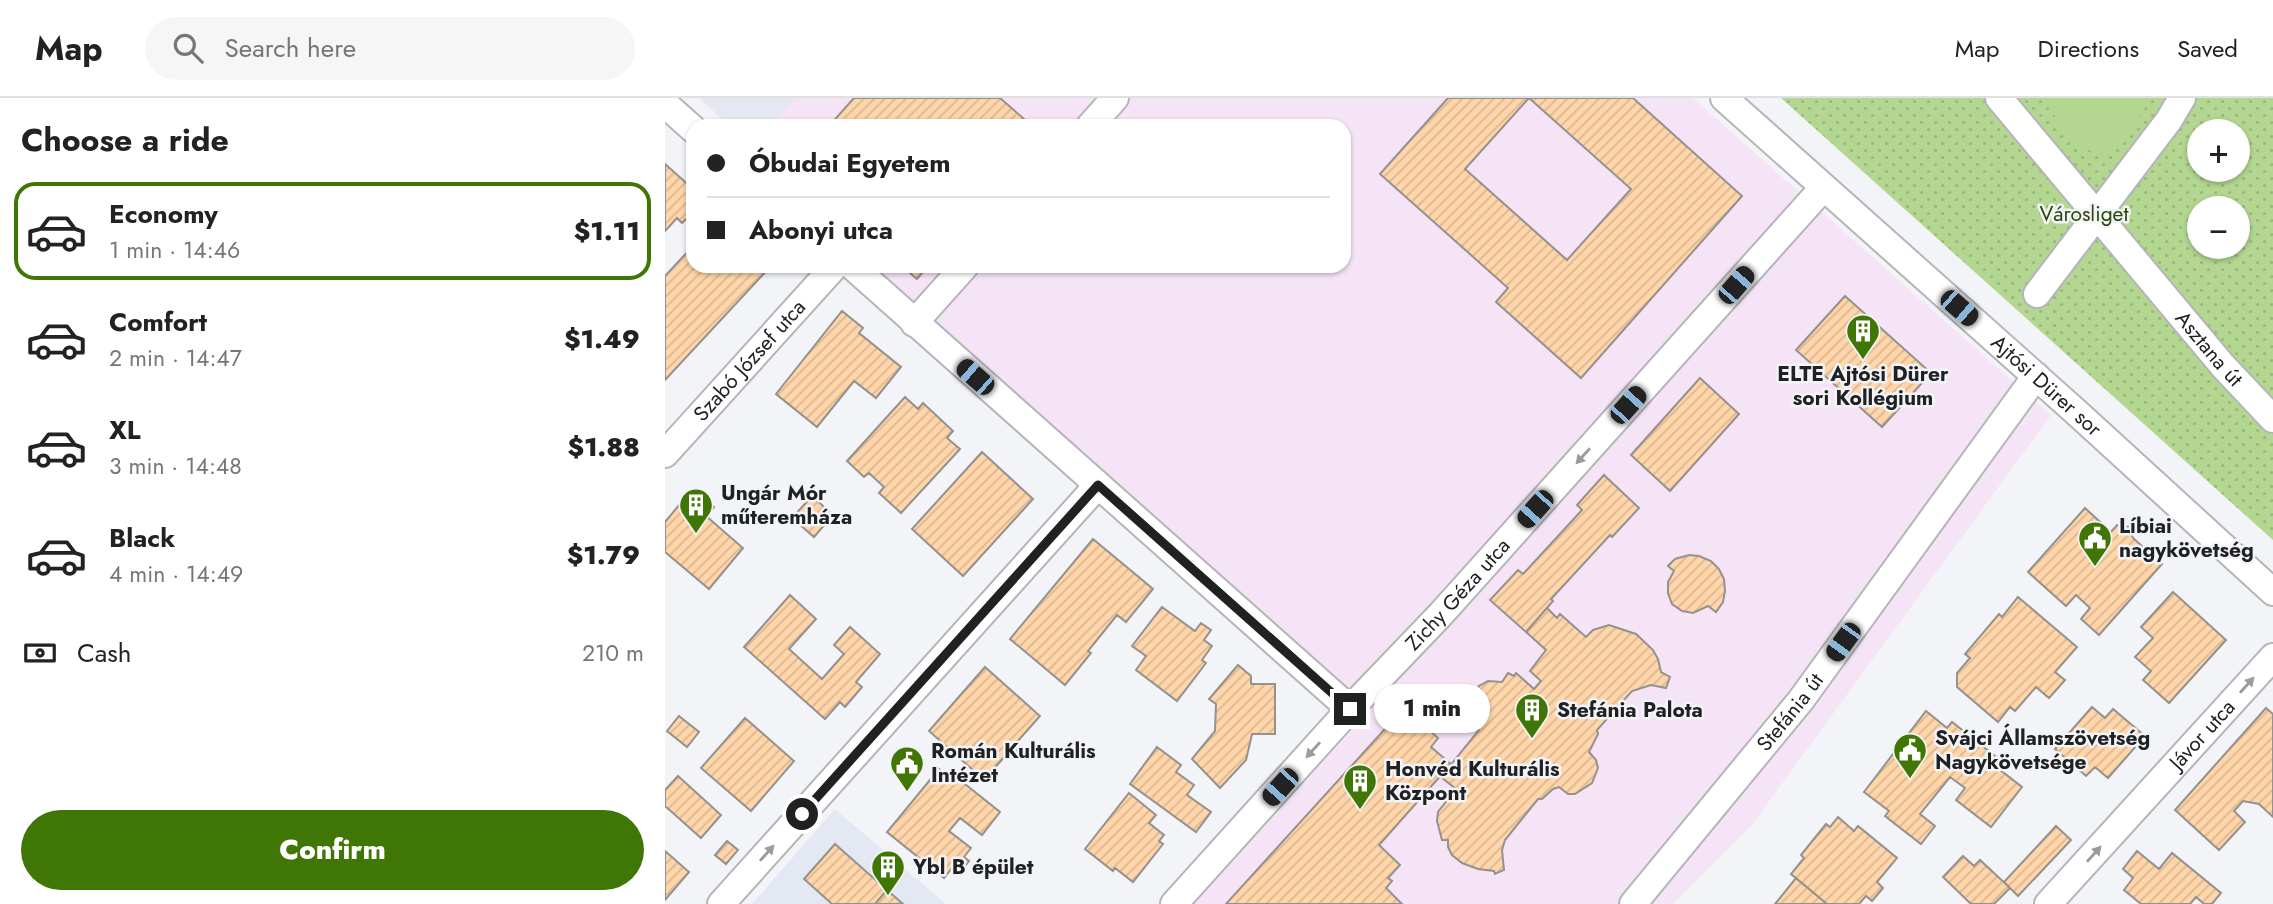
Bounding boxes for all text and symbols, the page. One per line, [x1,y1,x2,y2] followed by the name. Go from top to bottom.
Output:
[145,17,635,80] search box
[35,25,103,72] text: Map
[169,29,207,67] icon: search
[225,29,356,67] text: Search here
[1955,31,2000,66] text: Map
[2038,31,2139,66] text: Directions
[2177,31,2238,66] text: Saved
[21,117,229,163] text: Choose a ride
[2187,119,2250,259] map controls
[2187,119,2250,182] button: +
[749,144,950,182] text: Óbudai Egyetem
[109,195,218,233] text: Economy
[2187,196,2250,259] button: −
[2040,199,2128,229] park label: Városliget
[25,200,88,263] icon: car
[749,211,893,249] text: Abonyi utca
[574,212,640,250] text: $1.11
[109,233,240,267] text: 1 min · 14:46
[1715,262,1758,308] car
[1937,286,1982,330] car
[686,293,813,428] street label: Szabó József utca
[109,303,207,341] text: Comfort
[2168,304,2250,393] street label: Asztana út
[25,308,88,371] icon: car
[1844,312,1882,361] building icon: ELTE Ajtósi Dürer sori Kollégium
[564,320,640,358] text: $1.49
[1984,328,2109,444] street label: Ajtósi Dürer sor
[109,341,242,375] text: 2 min · 14:47
[953,355,998,399] car
[1777,359,1949,413] place label: ELTE Ajtósi Dürer sori Kollégium
[1607,382,1650,428] car
[109,411,141,449] text: XL
[25,416,88,479] icon: car
[567,428,640,466] text: $1.88
[1575,447,1591,464] one-way arrow
[109,449,242,483] text: 3 min · 14:48
[721,478,852,532] place label: Ungár Mór műteremháza
[677,486,715,535] building icon: Ungár Mór műteremháza
[1514,486,1557,532] car
[2119,511,2254,565] place label: Líbiai nagykövetség
[109,519,175,557] text: Black
[2076,519,2114,568] public building icon: Líbiai nagykövetség
[25,524,88,587] icon: car
[1399,532,1517,657] street label: Zichy Géza utca
[567,536,640,574] text: $1.79
[109,557,243,591] text: 4 min · 14:49
[1823,619,1864,665] car
[21,634,59,672] icon: cash
[77,634,131,672] text: Cash
[582,636,644,670] text: 210 m
[1750,667,1831,758] street label: Stefánia út
[2239,677,2255,694] one-way arrow
[1375,684,1490,734] callout: 1 min
[1403,691,1461,725] text: 1 min
[1513,691,1551,740] building icon: Stefánia Palota
[1334,693,1366,725] route end
[2160,693,2242,779] street label: Jávor utca
[1557,695,1703,725] place label: Stefánia Palota
[1935,723,2150,777] place label: Svájci Államszövetség Nagykövetsége
[1891,731,1929,780] public building icon: Svájci Államszövetség Nagykövetsége
[931,736,1096,790] place label: Román Kulturális Intézet
[1305,741,1321,759] one-way arrow
[888,744,926,793] public building icon: Román Kulturális Intézet
[1385,754,1560,808] place label: Honvéd Kulturális Központ
[1341,762,1379,811] building icon: Honvéd Kulturális Központ
[1259,764,1302,810] car
[786,798,818,830] route start
[21,810,644,890] button: Confirm
[759,844,775,862] one-way arrow
[2086,845,2102,863] one-way arrow
[869,848,907,897] building icon: Ybl B épület
[912,852,1034,882] place label: Ybl B épület

